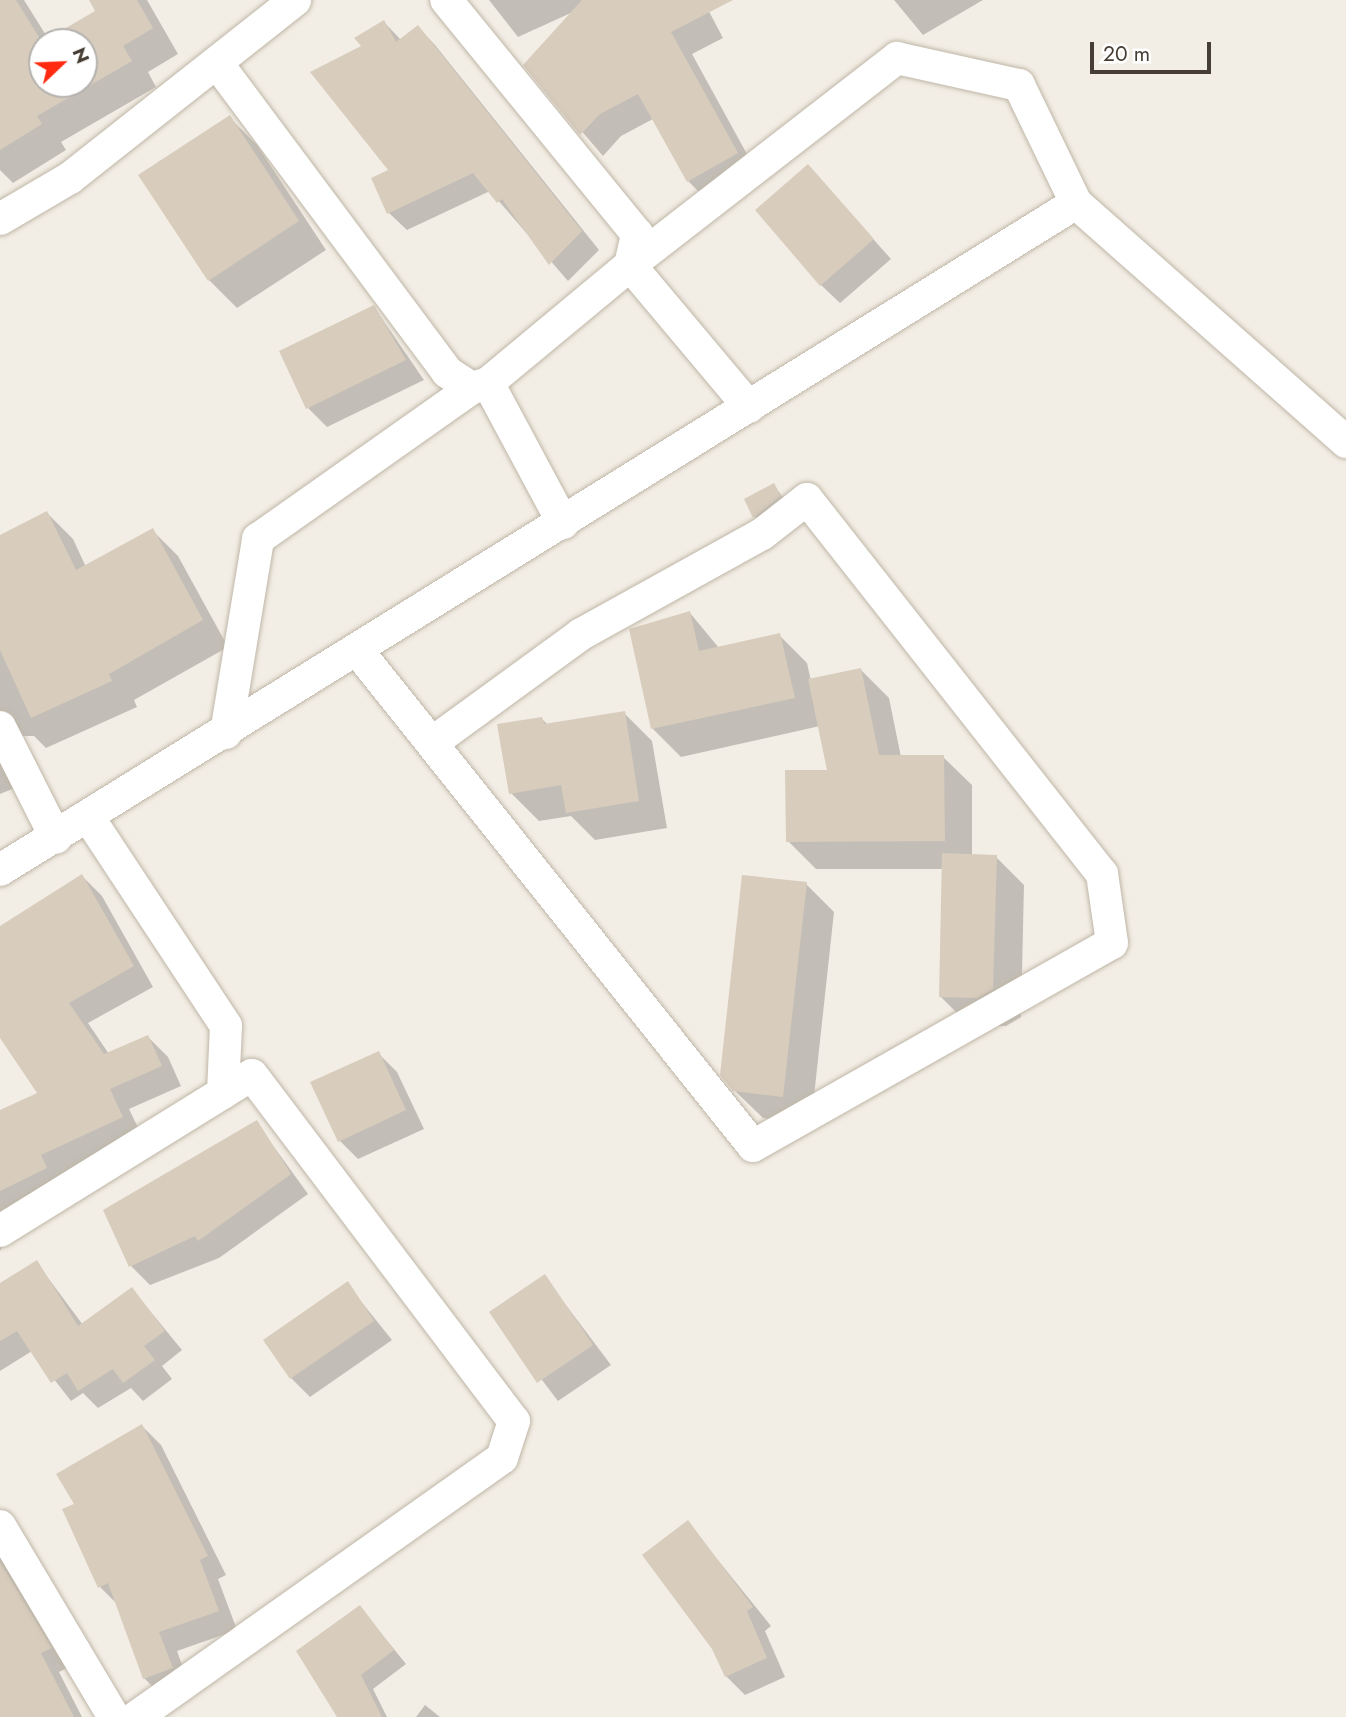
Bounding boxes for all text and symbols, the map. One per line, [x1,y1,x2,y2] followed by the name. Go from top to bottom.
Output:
[28,28,98,98] north arrow
[1094,28,1215,72] scale bar
[1103,39,1150,69] text: 20 m
[66,43,96,68] text: N

